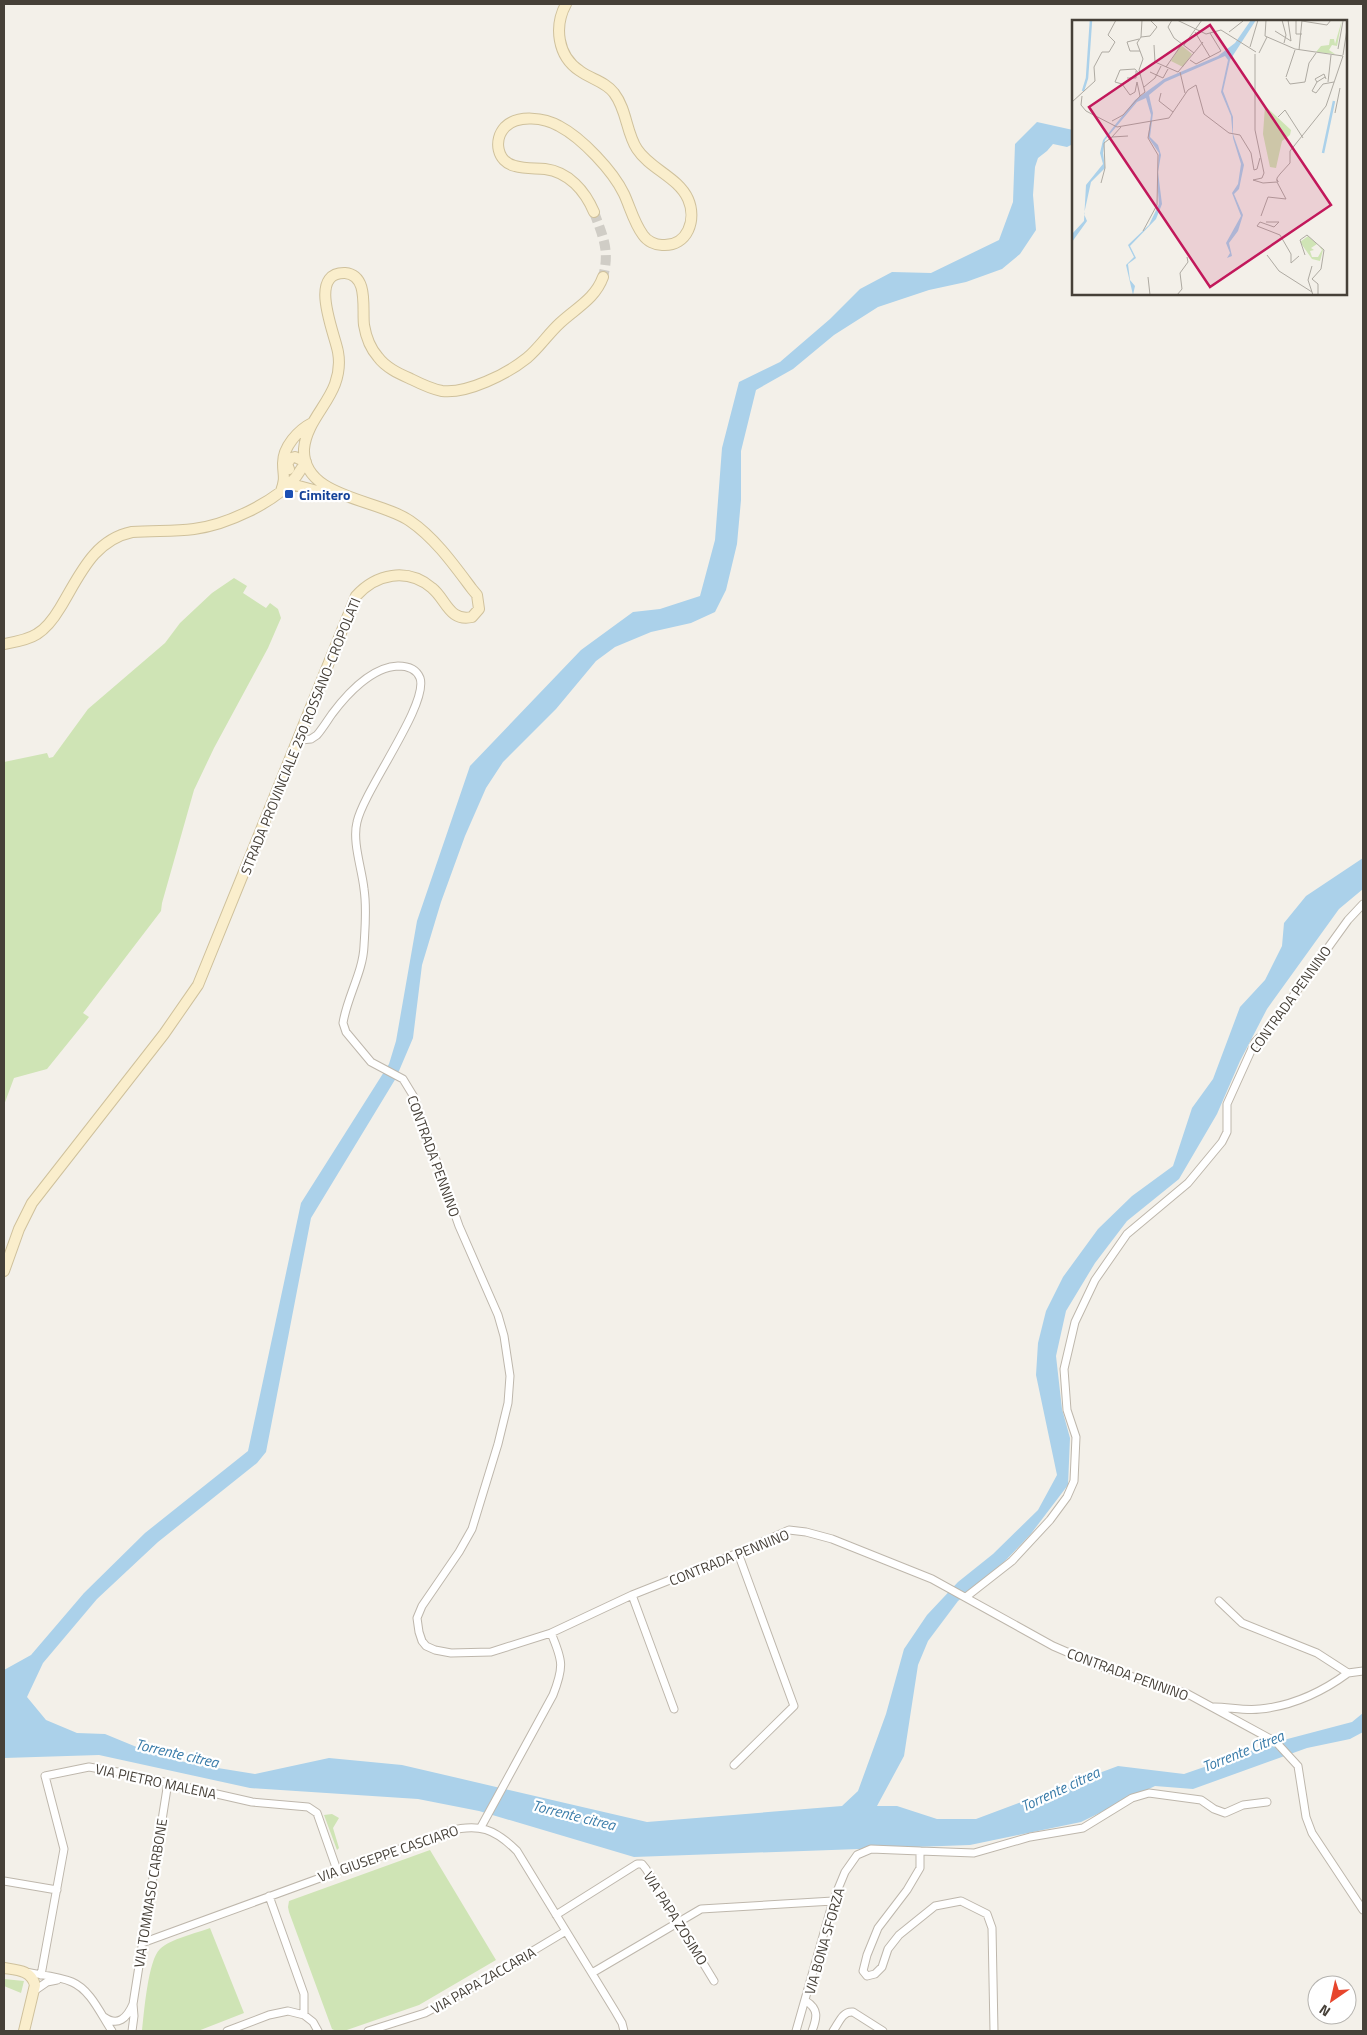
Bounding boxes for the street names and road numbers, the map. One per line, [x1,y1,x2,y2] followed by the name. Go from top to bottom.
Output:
[235,594,365,878] street label: STRADA PROVINCIALE 250 ROSSANO-CROPOLATI
[1244,941,1336,1057] street label: CONTRADA PENNINO
[402,1092,466,1220] street label: CONTRADA PENNINO
[666,1523,792,1591] street label: CONTRADA PENNINO
[1064,1642,1192,1706] street label: CONTRADA PENNINO
[94,1758,219,1804] street label: VIA PIETRO MALENA
[128,1817,172,1969] street label: VIA TOMMASO CARBONE
[315,1819,461,1887] street label: VIA GIUSEPPE CASCIARO
[639,1867,713,1969] street label: VIA PAPA ZOSIMO
[799,1884,849,1997] street label: VIA BONA SFORZA
[427,1941,540,2019] street label: VIA PAPA ZACCARIA

